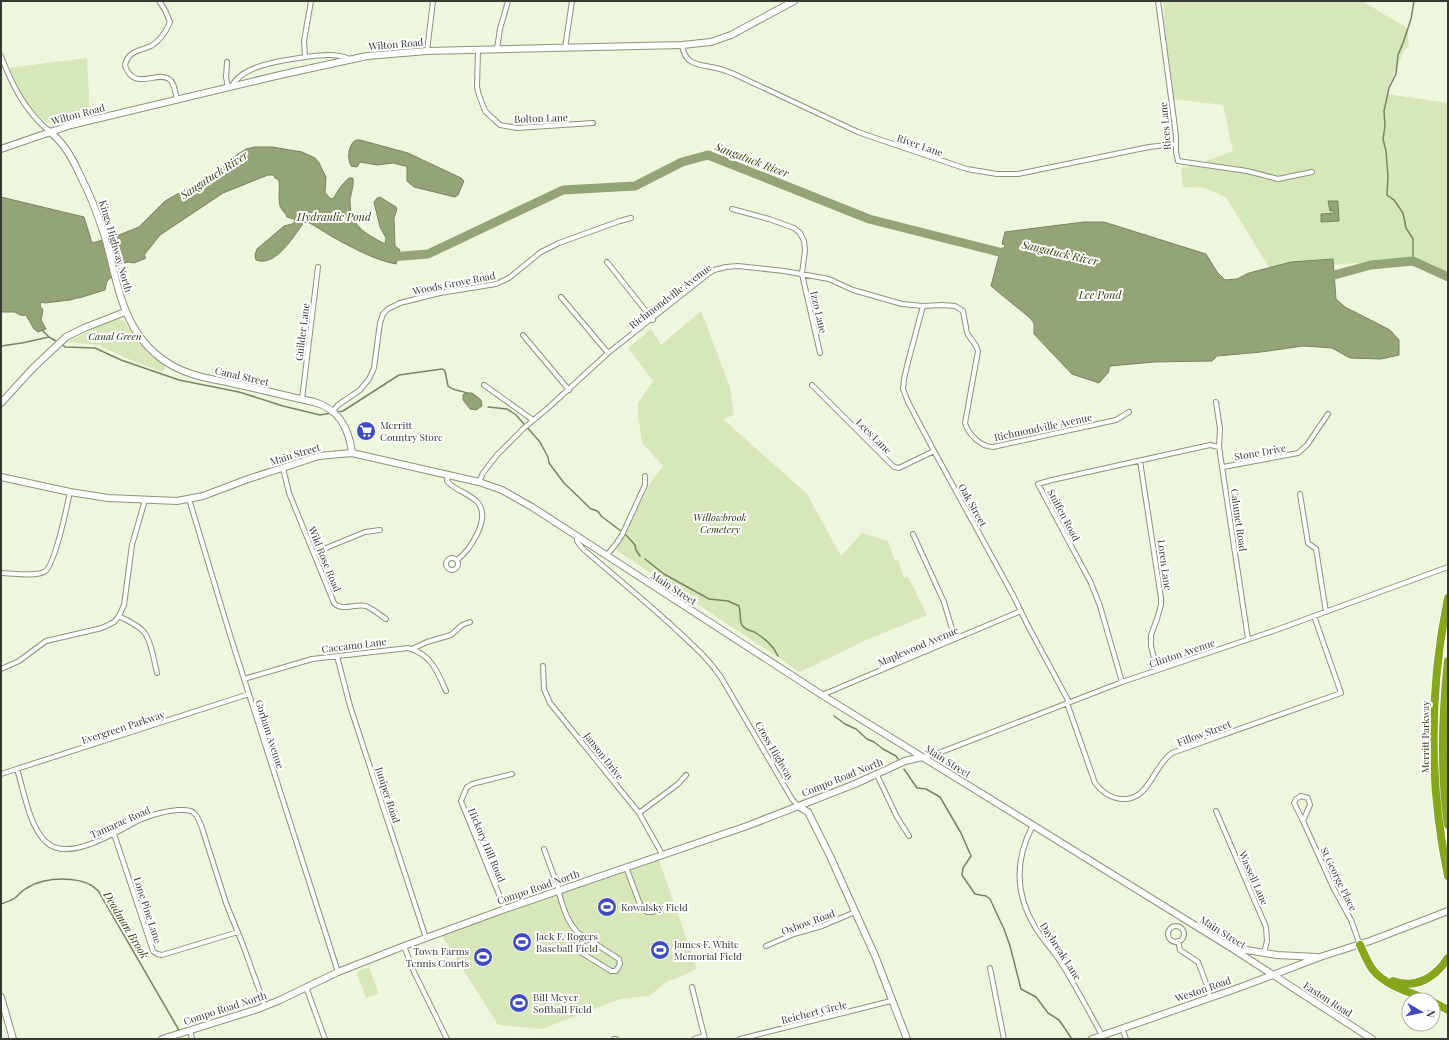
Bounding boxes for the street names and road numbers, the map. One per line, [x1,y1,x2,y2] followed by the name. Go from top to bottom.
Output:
[367,35,424,53] street label: Wilton Road
[49,100,106,128] street label: Wilton Road
[1156,101,1174,151] street label: Rices Lane
[514,110,568,126] street label: Bolton Lane
[895,131,945,159] street label: River Lane
[96,198,136,294] street label: Kings Highway North
[626,260,714,332] street label: Richmondville Avenue
[411,268,497,298] street label: Woods Grove Road
[807,290,831,334] street label: Izzo Lane
[292,302,312,362] street label: Guilder Lane
[214,363,271,389] street label: Canal Street
[993,410,1093,444] street label: Richmondville Avenue
[853,415,895,457] street label: Lees Lane
[268,440,322,468] street label: Main Street
[1233,441,1287,463] street label: Stone Drive
[955,481,991,529] street label: Oak Street
[1044,487,1084,544] street label: Sniffen Road
[1228,488,1250,552] street label: Calumet Road
[305,523,345,594] street label: Wild Rose Road
[1155,539,1175,591] street label: Loren Lane
[648,568,700,608] street label: Main Street
[875,623,961,669] street label: Maplewood Avenue
[321,634,387,656] street label: Caccamo Lane
[1147,635,1217,671] street label: Clinton Avenue
[252,698,288,770] street label: Gorham Avenue
[1418,701,1432,773] street label: Merritt Parkway
[80,707,166,747] street label: Evergreen Parkway
[1175,717,1233,749] street label: Fillow Street
[752,718,798,784] street label: Cross Highway
[580,728,627,783] street label: Janson Drive
[922,741,974,781] street label: Main Street
[799,754,885,800] street label: Compo Road North
[372,764,404,825] street label: Juniper Road
[88,802,152,842] street label: Tamarac Road
[465,806,509,884] street label: Hickory Hill Road
[1317,845,1361,913] street label: St George Place
[1235,848,1272,907] street label: Wassell Lane
[495,866,581,908] street label: Compo Road North
[131,875,165,945] street label: Lone Pine Lane
[779,906,837,938] street label: Oxbow Road
[1197,912,1249,952] street label: Main Street
[1037,919,1085,983] street label: Daybreak Lane
[1172,973,1233,1005] street label: Weston Road
[1301,978,1355,1020] street label: Easton Road
[182,988,268,1028] street label: Compo Road North
[780,997,848,1027] street label: Reichert Circle

